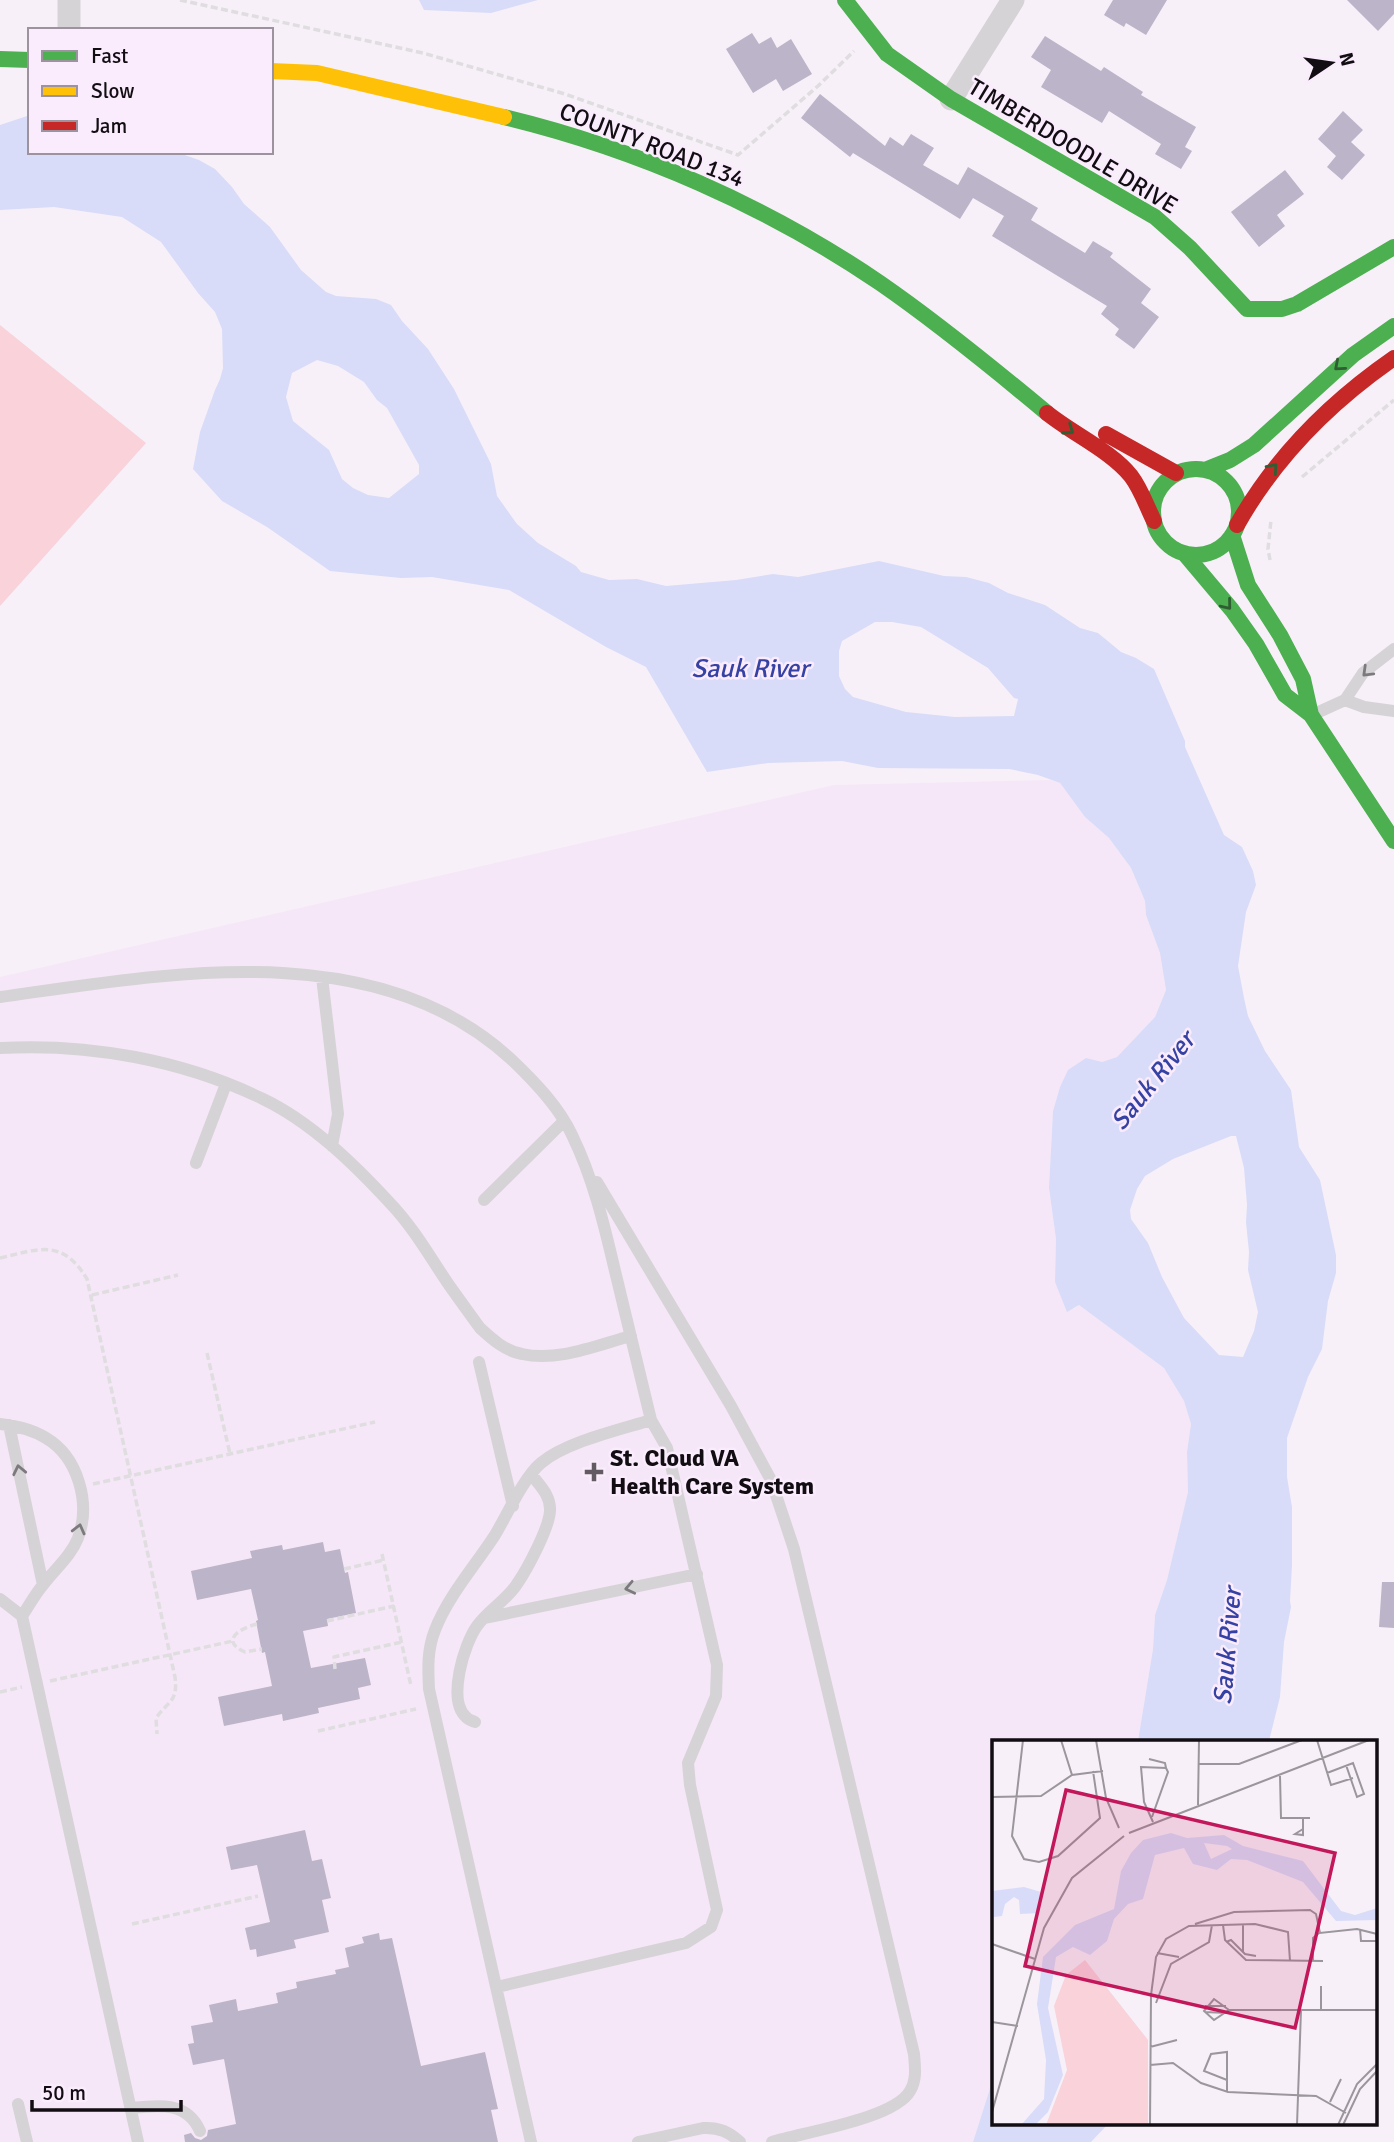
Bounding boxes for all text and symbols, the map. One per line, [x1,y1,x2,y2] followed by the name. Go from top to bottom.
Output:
[28,28,273,154] legend
[1296,28,1366,98] north arrow
[91,43,128,69] text: Fast
[1333,50,1360,69] text: N
[963,72,1183,220] street label: TIMBERDOODLE DRIVE
[91,78,135,104] text: Slow
[555,96,749,194] street label: COUNTY ROAD 134
[91,113,127,139] text: Jam
[1334,358,1347,370] one-way arrow
[1061,422,1074,434] one-way arrow
[1265,463,1277,476] one-way arrow
[1219,598,1232,610] one-way arrow
[691,653,812,685] water label: Sauk River
[1362,664,1375,676] one-way arrow
[1104,1023,1204,1137] water label: Sauk River
[610,1443,814,1501] place label: St. Cloud VA Health Care System
[584,1462,604,1482] marker: St. Cloud VA Health Care System
[12,1464,27,1476] one-way arrow
[71,1523,85,1535] one-way arrow
[624,1580,636,1594] one-way arrow
[1207,1583,1249,1706] water label: Sauk River
[992,1740,1376,2124] inset map
[32,2068,180,2112] scale bar
[42,2080,86,2106] text: 50 m

